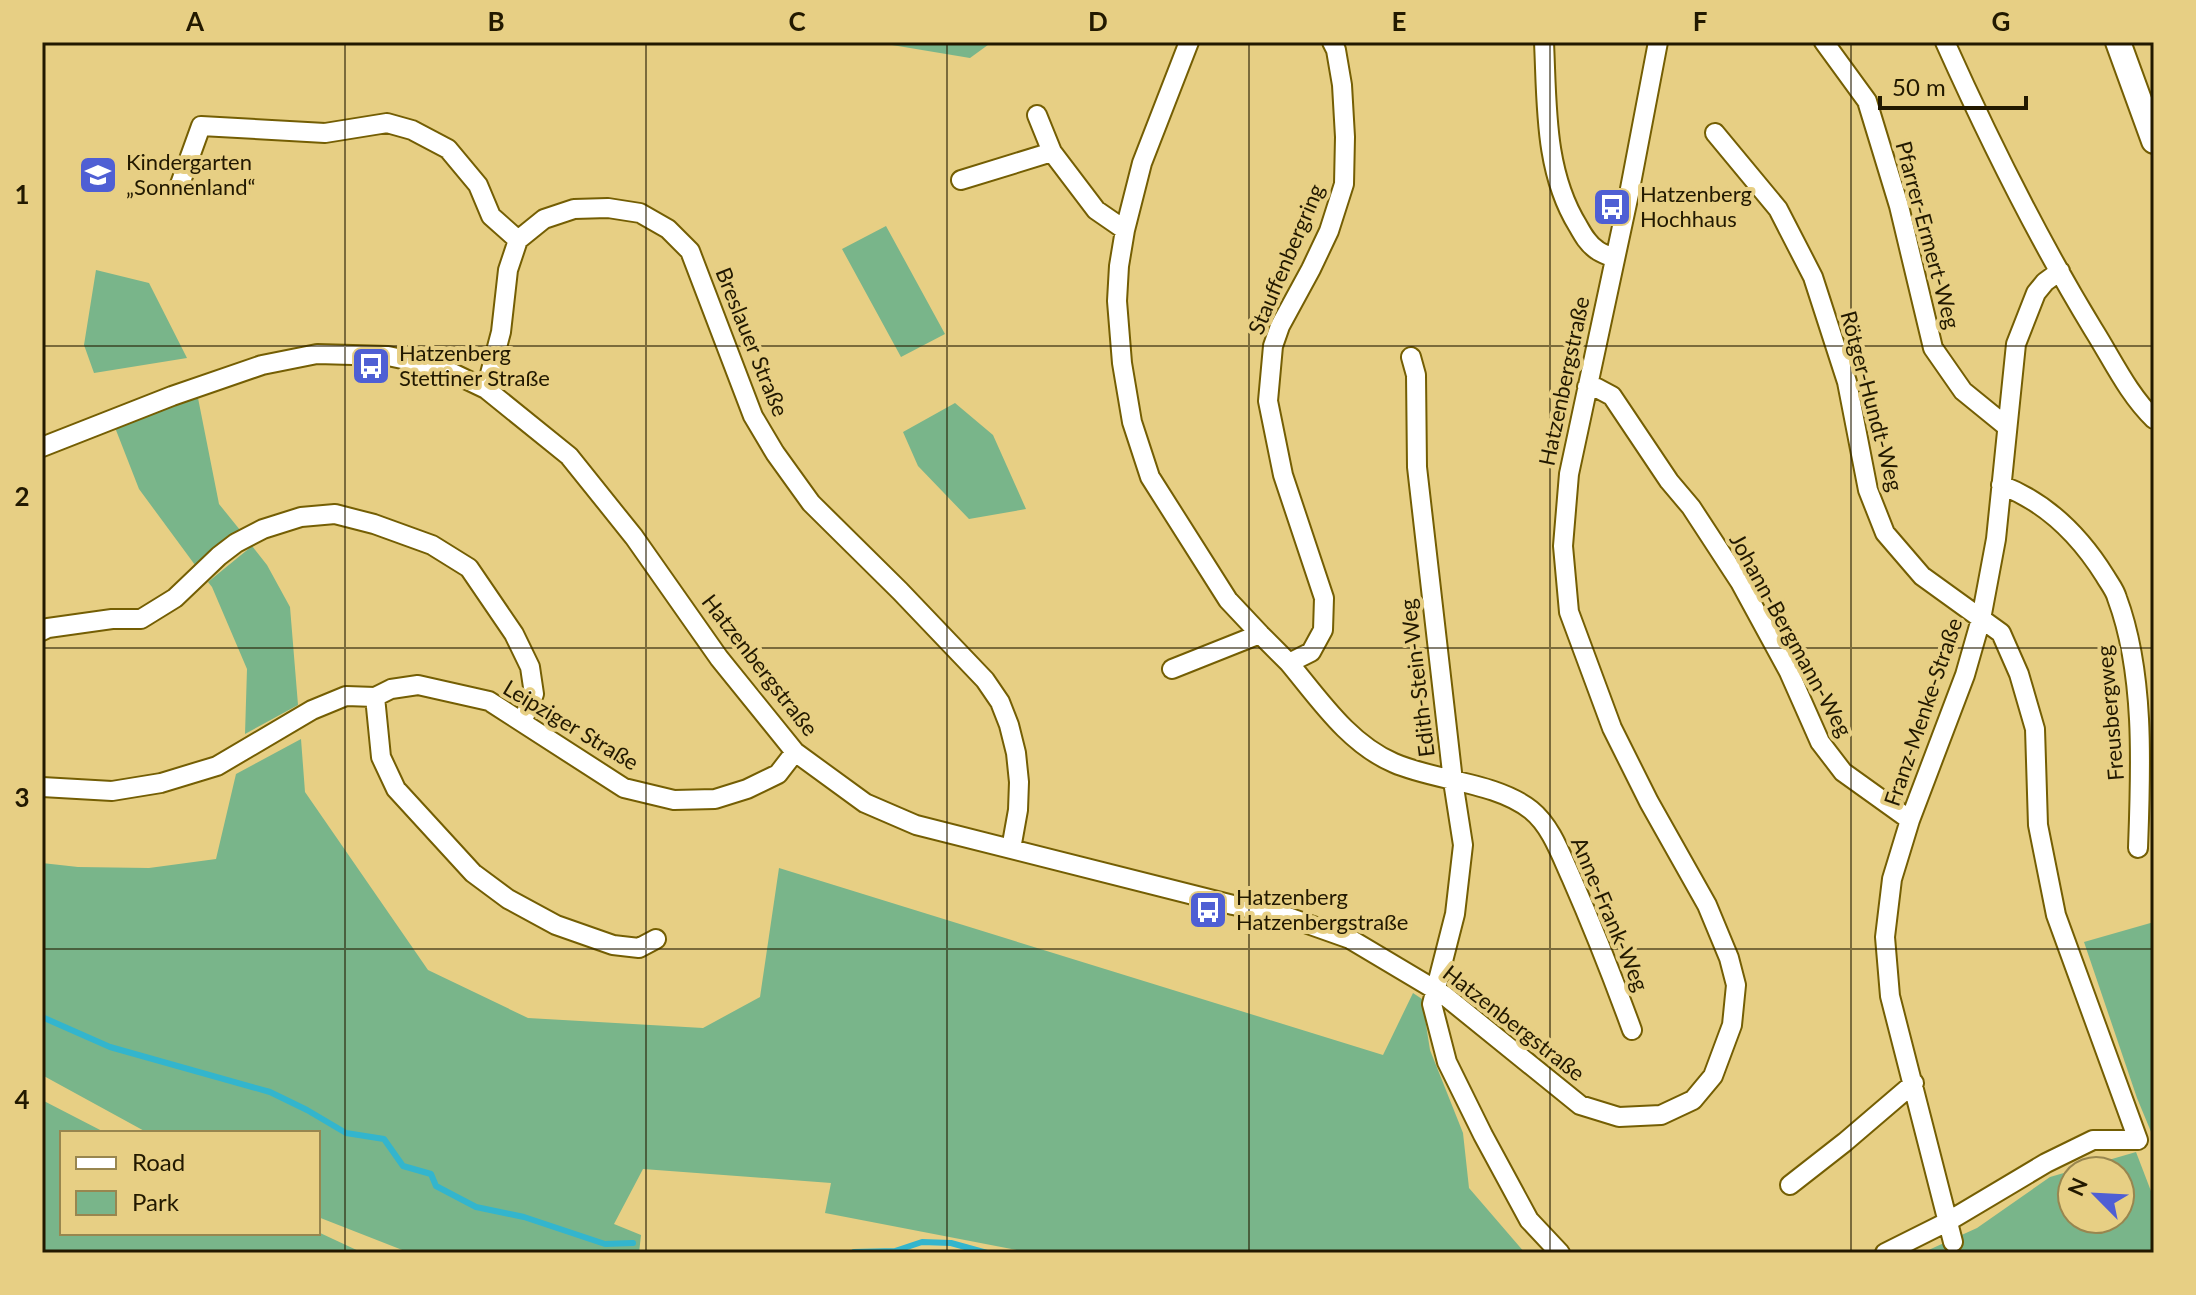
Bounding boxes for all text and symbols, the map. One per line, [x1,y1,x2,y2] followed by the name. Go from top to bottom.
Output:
[185,5,205,37] text: A
[487,5,505,37] text: B
[788,5,806,37] text: C
[1088,5,1108,37] text: D
[1392,5,1406,37] text: E
[1693,5,1707,37] text: F
[1992,5,2010,37] text: G
[1880,60,2026,110] scale bar
[1892,72,1946,101] text: 50 m
[1890,138,1967,332] street label: Pfarrer-Ermert-Weg
[126,148,256,200] place label: Kindergarten „Sonnenland“
[77,154,119,196] school or university icon: Kindergarten „Sonnenland“
[14,178,30,210] text: 1
[1242,180,1329,338] street label: Stauffenbergring
[1640,180,1752,232] place label: Hatzenberg Hochhaus
[1591,186,1633,228] bus stop icon: Hatzenberg Hochhaus
[710,263,795,420] street label: Breslauer Straße
[1532,294,1595,468] street label: Hatzenbergstraße
[1835,308,1910,494] street label: Rötger-Hundt-Weg
[399,339,550,391] place label: Hatzenberg Stettiner Straße
[350,345,392,387] bus stop icon: Hatzenberg Stettiner Straße
[14,480,30,512] text: 2
[1724,528,1859,741] street label: Johann-Bergmann-Weg
[697,588,824,741] street label: Hatzenbergstraße
[1393,597,1440,759] street label: Edith-Stein-Weg
[1878,614,1967,809] street label: Franz-Menke-Straße
[2090,644,2129,782] street label: Freusbergweg
[499,674,644,776] street label: Leipziger Straße
[14,781,30,813] text: 3
[1566,833,1655,995] street label: Anne-Frank-Weg
[1236,883,1408,935] place label: Hatzenberg Hatzenbergstraße
[1187,889,1229,931] bus stop icon: Hatzenberg Hatzenbergstraße
[1438,959,1591,1086] street label: Hatzenbergstraße
[14,1083,30,1115] text: 4
[60,1131,320,1235] legend
[132,1147,185,1176] text: Road
[2056,1155,2136,1235] north arrow
[2061,1173,2093,1200] text: N
[132,1187,180,1216] text: Park

